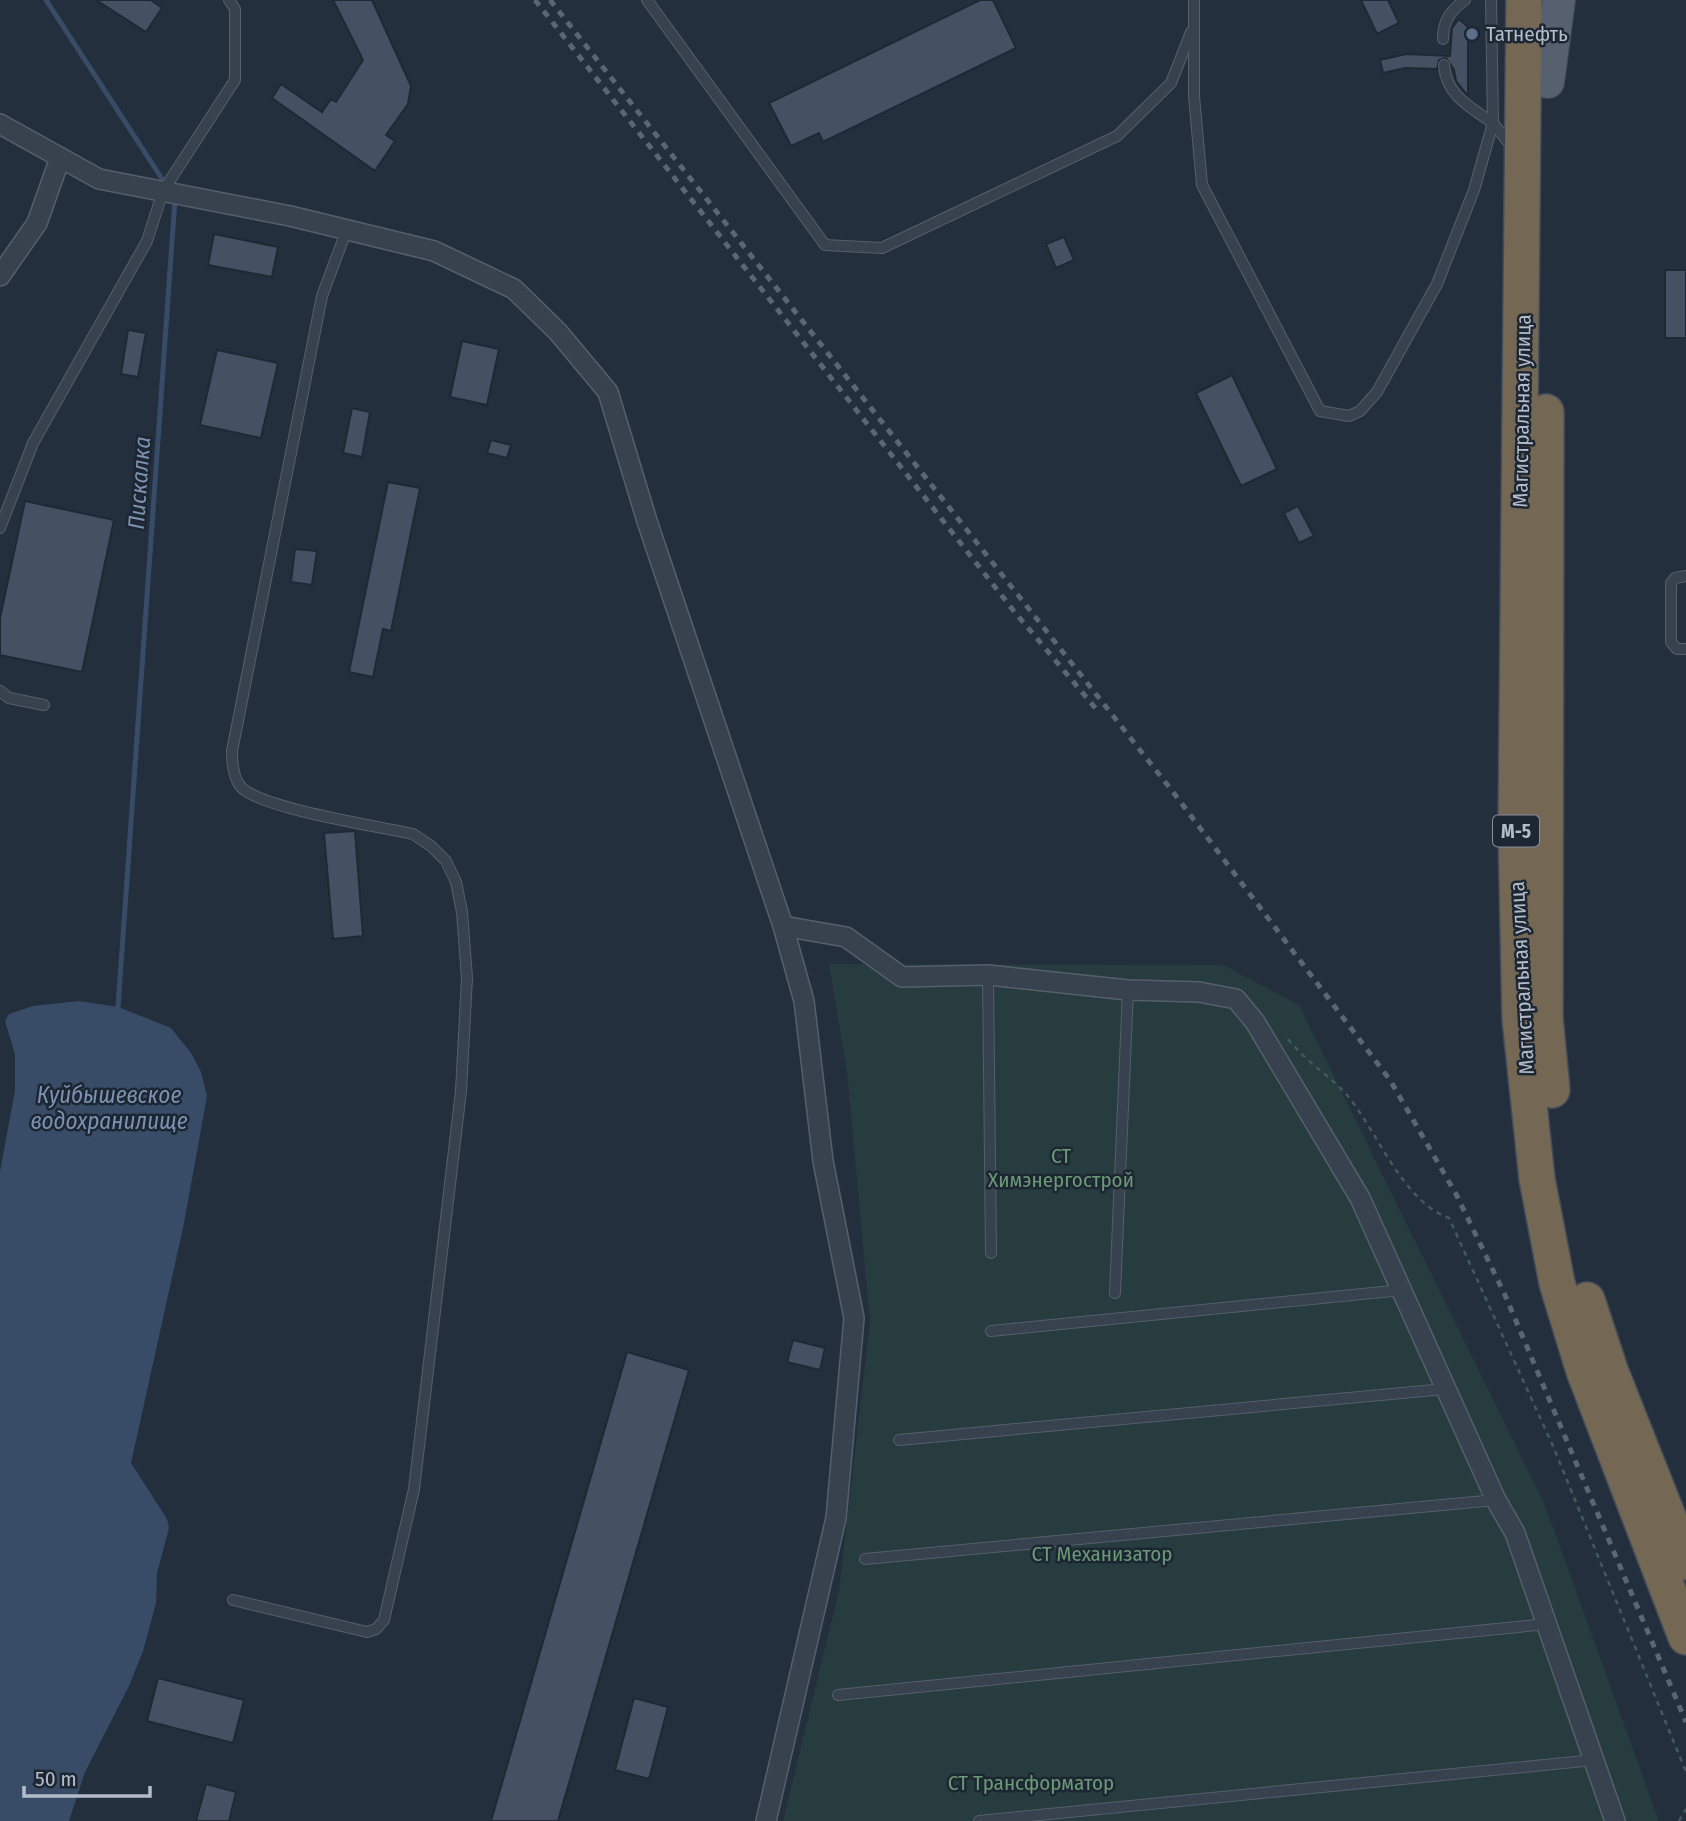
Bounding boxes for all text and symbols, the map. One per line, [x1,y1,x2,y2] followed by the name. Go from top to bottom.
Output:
[1486,21,1568,47] place label: Татнефть
[1464,26,1480,42] marker: Татнефть
[1507,314,1537,508] street label: Магистральная улица
[122,436,156,530] water label: Пискалка
[1493,816,1539,846] road number: М-5
[1504,881,1540,1075] street label: Магистральная улица
[30,1081,188,1135] water label: Куйбышевское водохранилище
[988,1143,1134,1193] park label: СТ Химэнергострой
[1031,1541,1173,1567] park label: СТ Механизатор
[24,1755,150,1799] scale bar
[35,1766,77,1792] text: 50 m
[948,1770,1114,1796] park label: СТ Трансформатор

